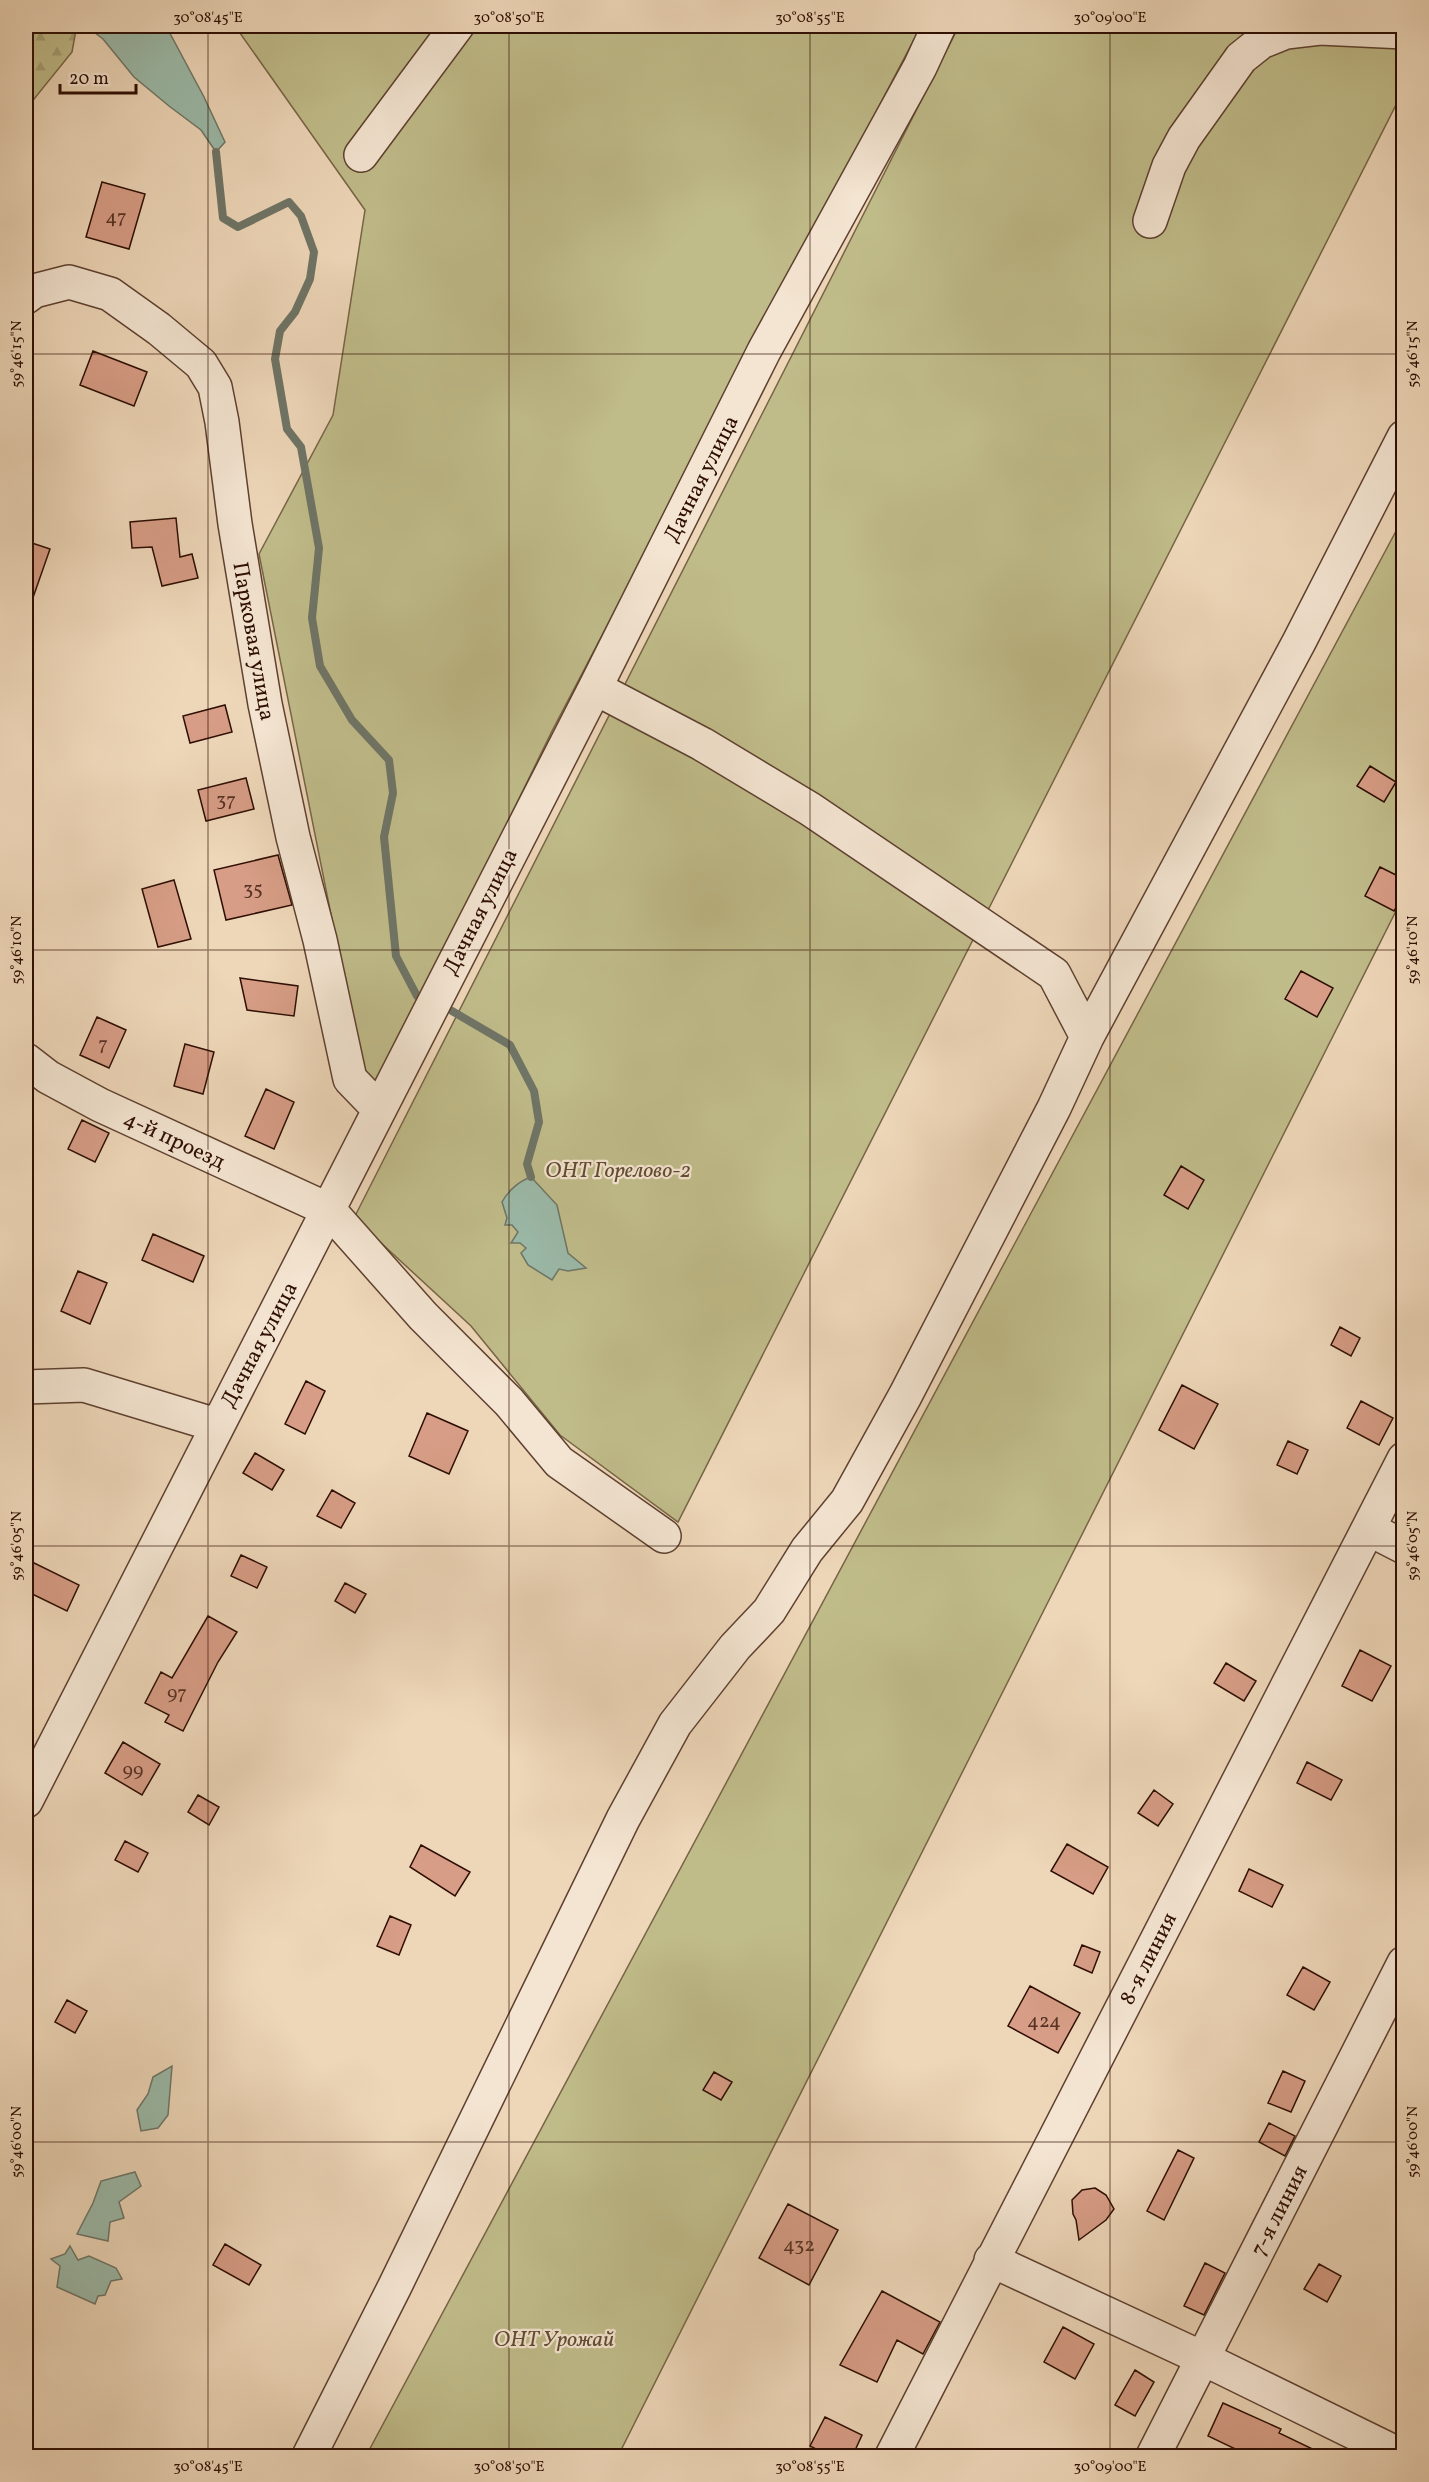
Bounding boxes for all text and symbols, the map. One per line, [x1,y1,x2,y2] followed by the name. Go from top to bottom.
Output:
[173,8,243,29] text: 30°08'45"E
[474,8,544,29] text: 30°08'50"E
[775,8,845,29] text: 30°08'55"E
[1074,8,1146,29] text: 30°09'00"E
[60,57,136,95] scale bar
[69,67,109,92] text: 20 m
[105,204,127,232] house number: 47
[7,320,28,388] text: 59°46'15"N
[1403,320,1424,388] text: 59°46'15"N
[657,410,748,548] street label: Дачная улица
[223,560,282,723] street label: Парковая улица
[216,787,236,815] house number: 37
[436,843,527,981] street label: Дачная улица
[243,876,263,904] house number: 35
[7,916,28,985] text: 59°46'10"N
[1403,916,1424,985] text: 59°46'10"N
[98,1031,108,1059] house number: 7
[118,1104,230,1179] street label: 4-й проезд
[545,1156,691,1187] park label: ОНТ Горелово-2
[214,1277,306,1414] street label: Дачная улица
[7,1511,28,1581] text: 59°46'05"N
[1403,1511,1424,1581] text: 59°46'05"N
[167,1680,187,1708] house number: 97
[123,1757,143,1785] house number: 99
[1113,1908,1186,2011] street label: 8-я линия
[1027,2008,1061,2036] house number: 424
[7,2106,28,2178] text: 59°46'00"N
[1403,2106,1424,2178] text: 59°46'00"N
[1244,2160,1316,2262] street label: 7-я линия
[783,2232,815,2260] house number: 432
[494,2325,614,2356] park label: ОНТ Урожай
[173,2457,243,2478] text: 30°08'45"E
[474,2457,544,2478] text: 30°08'50"E
[775,2457,845,2478] text: 30°08'55"E
[1074,2457,1146,2478] text: 30°09'00"E

